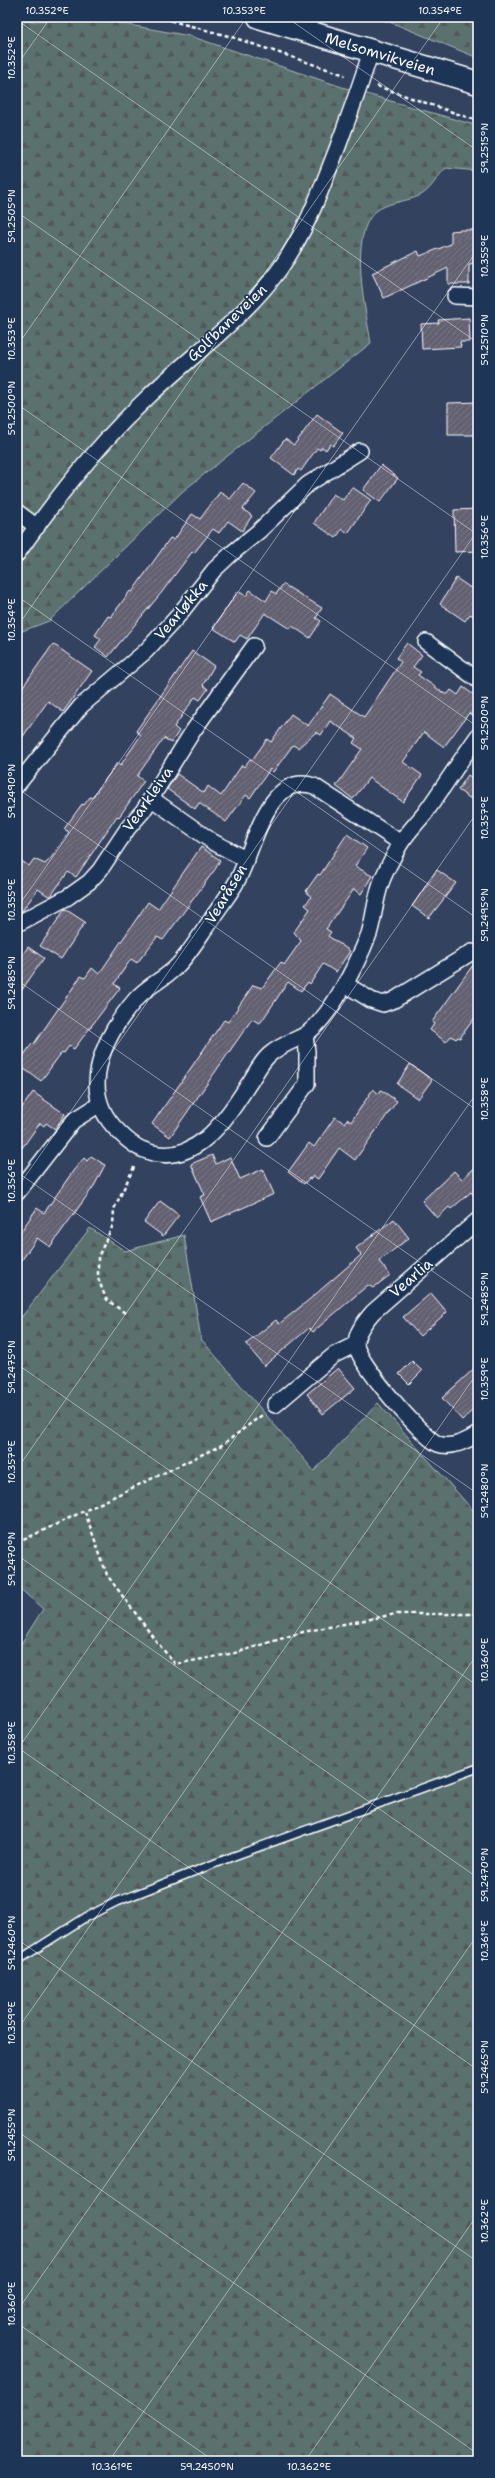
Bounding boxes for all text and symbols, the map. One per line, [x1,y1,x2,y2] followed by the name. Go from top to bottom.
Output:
[25,4,69,17] text: 10.352°E
[222,4,266,17] text: 10.353°E
[418,4,462,17] text: 10.354°E
[322,28,438,80] street label: Melsomvikveien
[5,36,18,80] text: 10.352°E
[478,123,491,173] text: 59.2515°N
[5,189,18,243] text: 59.2505°N
[478,235,491,277] text: 10.355°E
[183,280,271,366] street label: Golfbaneveien
[478,314,491,366] text: 59.2510°N
[5,317,18,361] text: 10.353°E
[5,381,18,435] text: 59.2500°N
[478,515,491,559] text: 10.356°E
[150,575,212,644] street label: Vearløkka
[5,598,18,642] text: 10.354°E
[478,696,491,750] text: 59.2500°N
[118,762,178,836] street label: Vearkleiva
[5,764,18,818] text: 59.2490°N
[478,796,491,840] text: 10.357°E
[200,860,252,928] street label: Vearåsen
[5,879,18,921] text: 10.355°E
[478,888,491,942] text: 59.2495°N
[5,956,18,1010] text: 59.2485°N
[478,1077,491,1121] text: 10.358°E
[5,1159,18,1203] text: 10.356°E
[385,1253,437,1302] street label: Vearlia
[478,1272,491,1326] text: 59.2485°N
[5,1340,18,1394] text: 59.2475°N
[478,1357,491,1401] text: 10.359°E
[5,1440,18,1484] text: 10.357°E
[478,1464,491,1518] text: 59.2480°N
[5,1532,18,1586] text: 59.2470°N
[478,1638,491,1682] text: 10.360°E
[5,1721,18,1765] text: 10.358°E
[478,1848,491,1902] text: 59.2470°N
[5,1916,18,1970] text: 59.2460°N
[478,1920,491,1962] text: 10.361°E
[5,2001,18,2045] text: 10.359°E
[478,2040,491,2094] text: 59.2465°N
[5,2109,18,2161] text: 59.2455°N
[478,2199,491,2243] text: 10.362°E
[5,2282,18,2326] text: 10.360°E
[91,2460,133,2473] text: 10.361°E
[180,2460,234,2473] text: 59.2450°N
[287,2460,331,2473] text: 10.362°E

